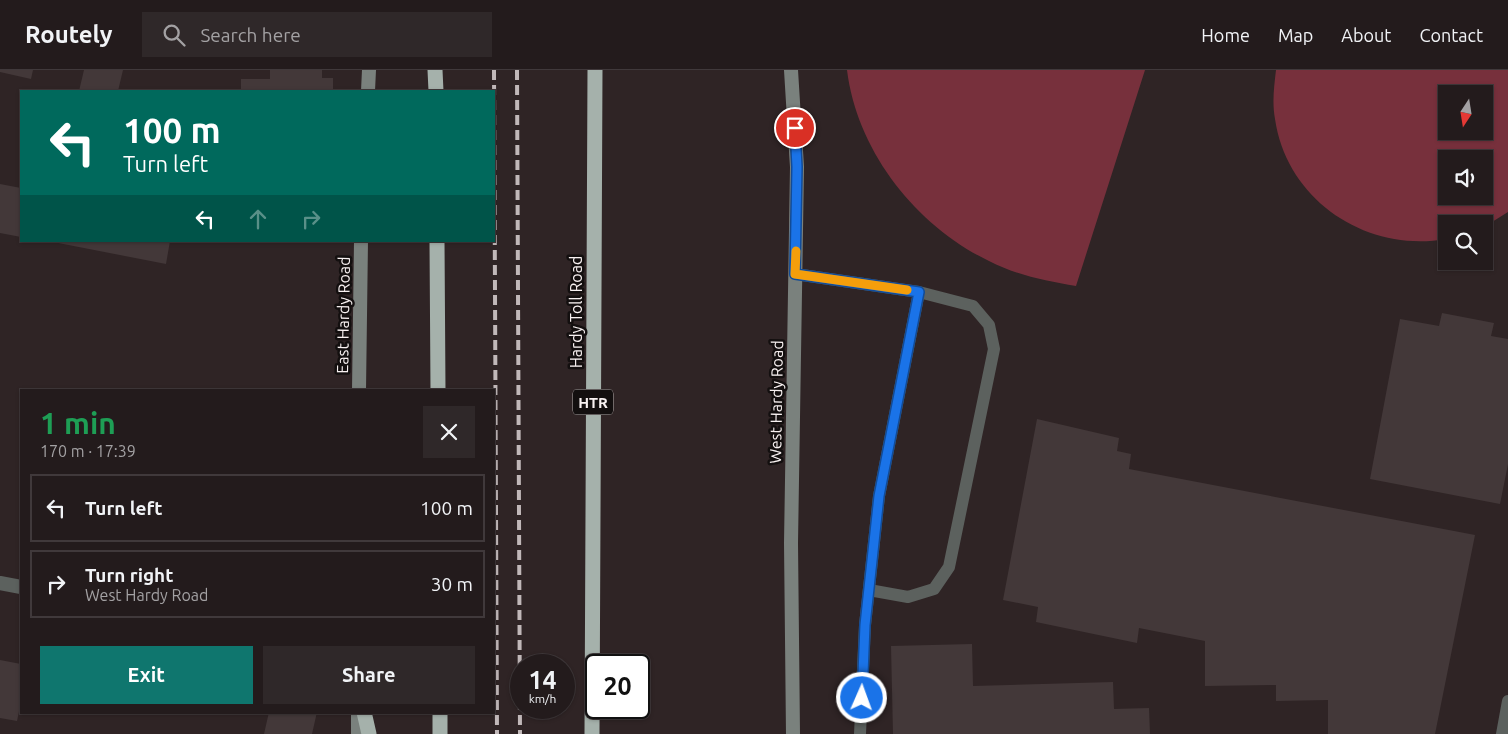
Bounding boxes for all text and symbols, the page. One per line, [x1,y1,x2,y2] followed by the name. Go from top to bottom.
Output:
[142,12,492,57] search box
[25,21,112,48] text: Routely
[160,21,188,49] icon: search
[200,24,301,46] text: Search here
[1201,25,1250,45] text: Home
[1278,25,1313,45] text: Map
[1341,25,1391,45] text: About
[1419,25,1483,45] text: Contact
[1438,85,1492,140] north arrow
[1438,85,1493,270] map controls
[774,107,816,149] pin
[40,110,105,175] icon: left
[123,110,221,150] text: 100 m
[781,114,809,142] icon: arrive
[1438,150,1493,205] button: sound
[123,151,208,176] text: Turn left
[191,205,219,233] icon: left
[244,205,272,233] icon: ahead
[297,205,325,233] icon: right
[1438,215,1493,270] button: search
[333,256,353,374] street label: East Hardy Road
[567,256,585,368] street label: Hardy Toll Road
[766,340,786,464] street label: West Hardy Road
[573,390,613,414] road number: HTR
[40,406,116,440] text: 1 min
[423,406,475,458] button: close
[40,442,136,460] text: 170 m · 17:39
[42,494,70,522] icon: left
[85,497,163,519] text: Turn left
[420,497,473,519] text: 100 m
[85,564,173,586] text: Turn right
[42,570,70,598] icon: right
[431,573,473,595] text: 30 m
[85,586,208,604] text: West Hardy Road
[40,646,253,704] button: Exit
[263,646,475,704] button: Share
[585,654,650,719] speed limit sign: 20
[528,666,557,694] text: 14
[835,671,887,723] position arrow
[529,692,556,705] text: km/h

